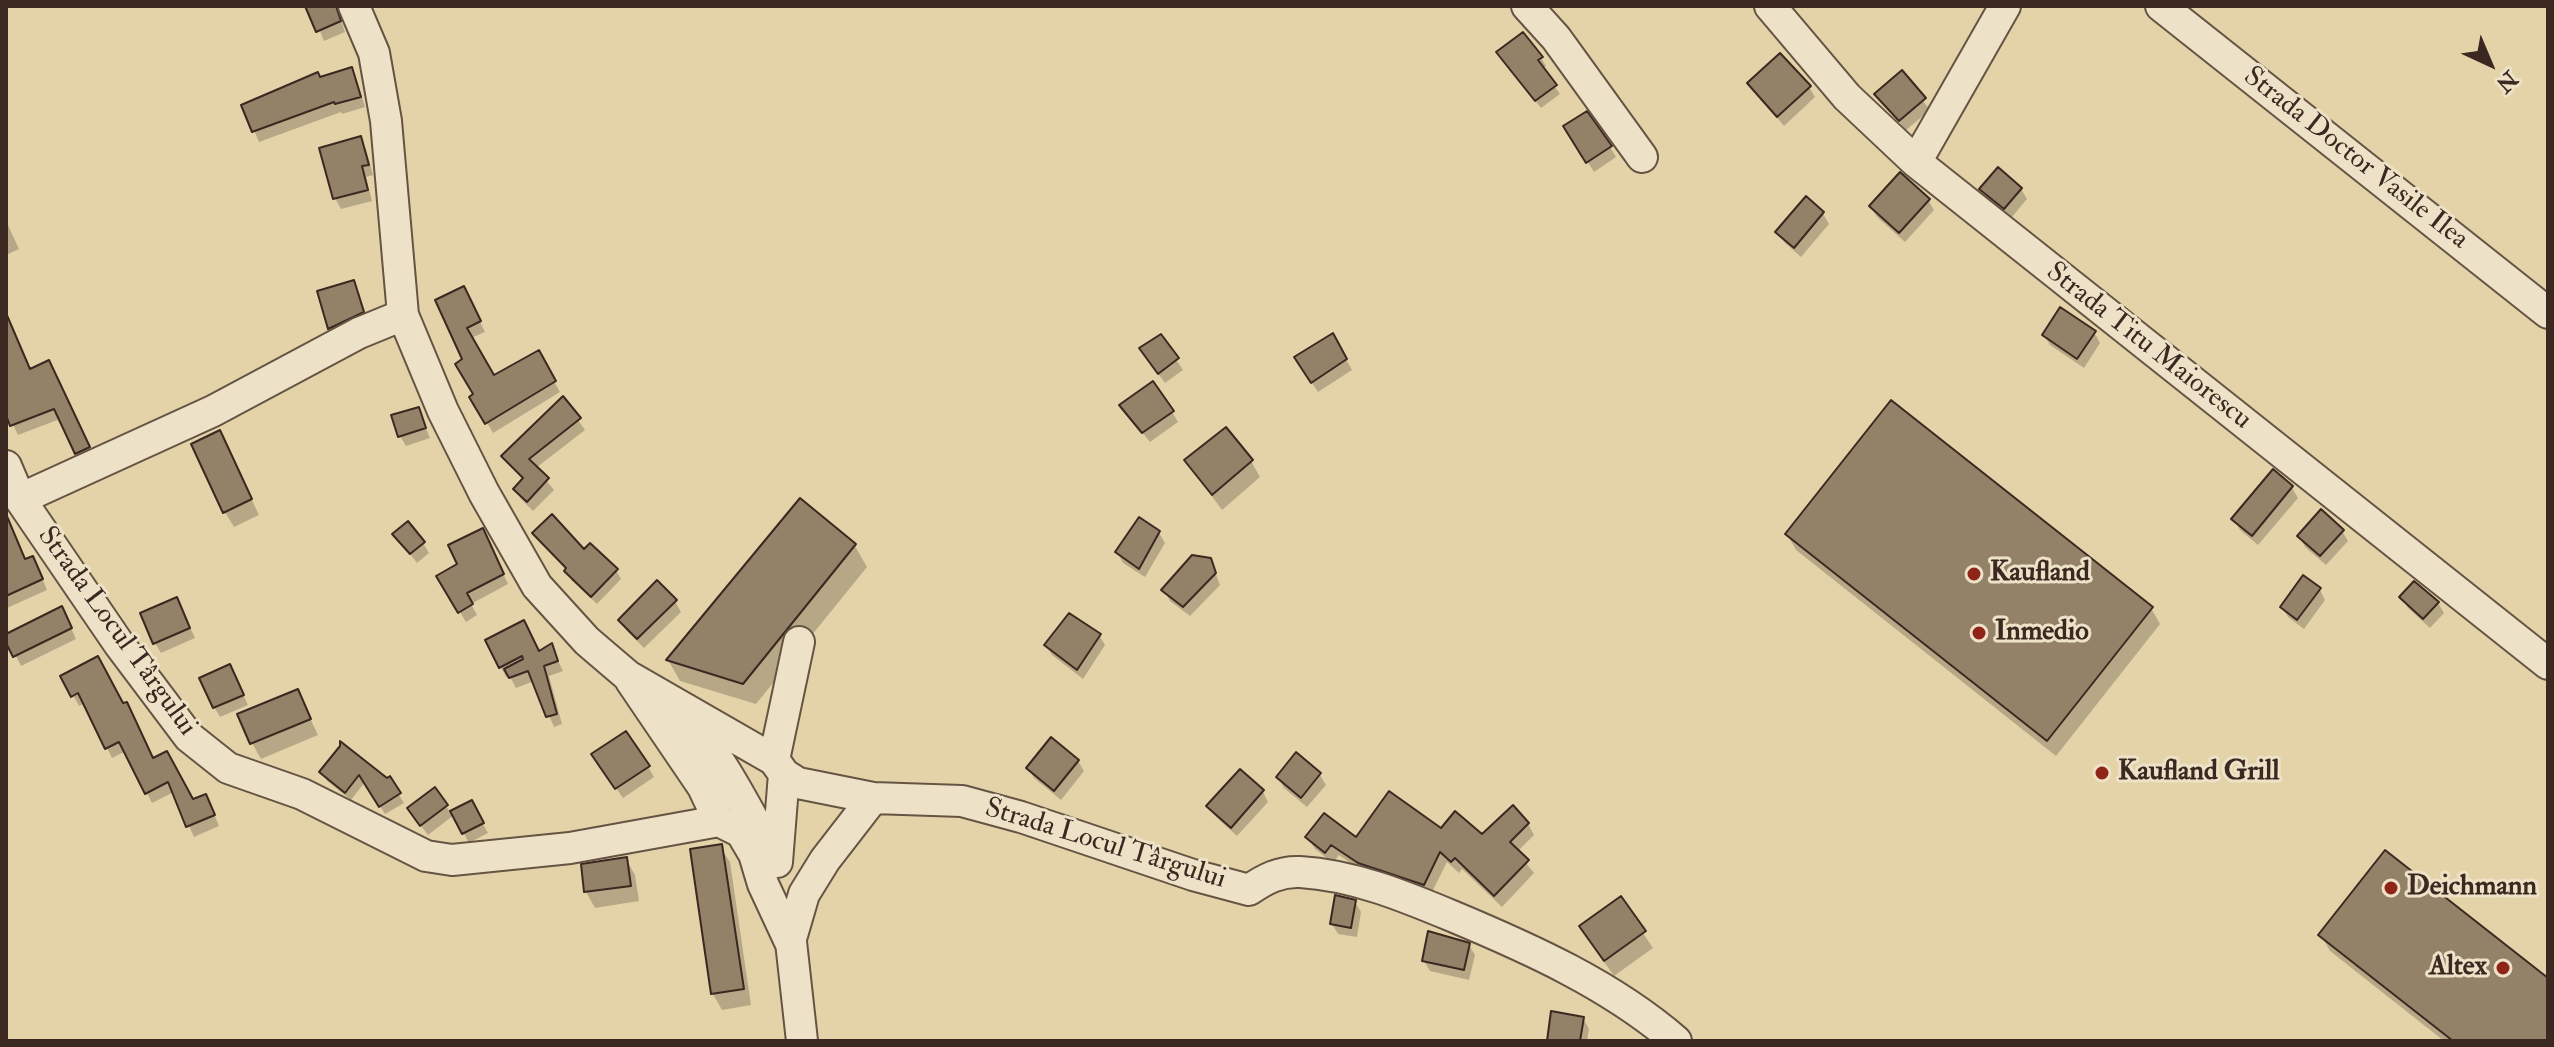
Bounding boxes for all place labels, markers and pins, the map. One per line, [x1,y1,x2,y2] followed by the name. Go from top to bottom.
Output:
[1990,557,2090,591] place label: Kaufland
[1965,565,1983,583] marker: Kaufland
[1995,616,2089,650] place label: Inmedio
[1970,624,1988,642] marker: Inmedio
[2118,756,2279,790] place label: Kaufland Grill
[2093,764,2111,782] marker: Kaufland Grill
[2407,871,2537,905] place label: Deichmann
[2382,879,2400,897] marker: Deichmann
[2429,951,2487,985] place label: Altex
[2494,959,2512,977] marker: Altex

